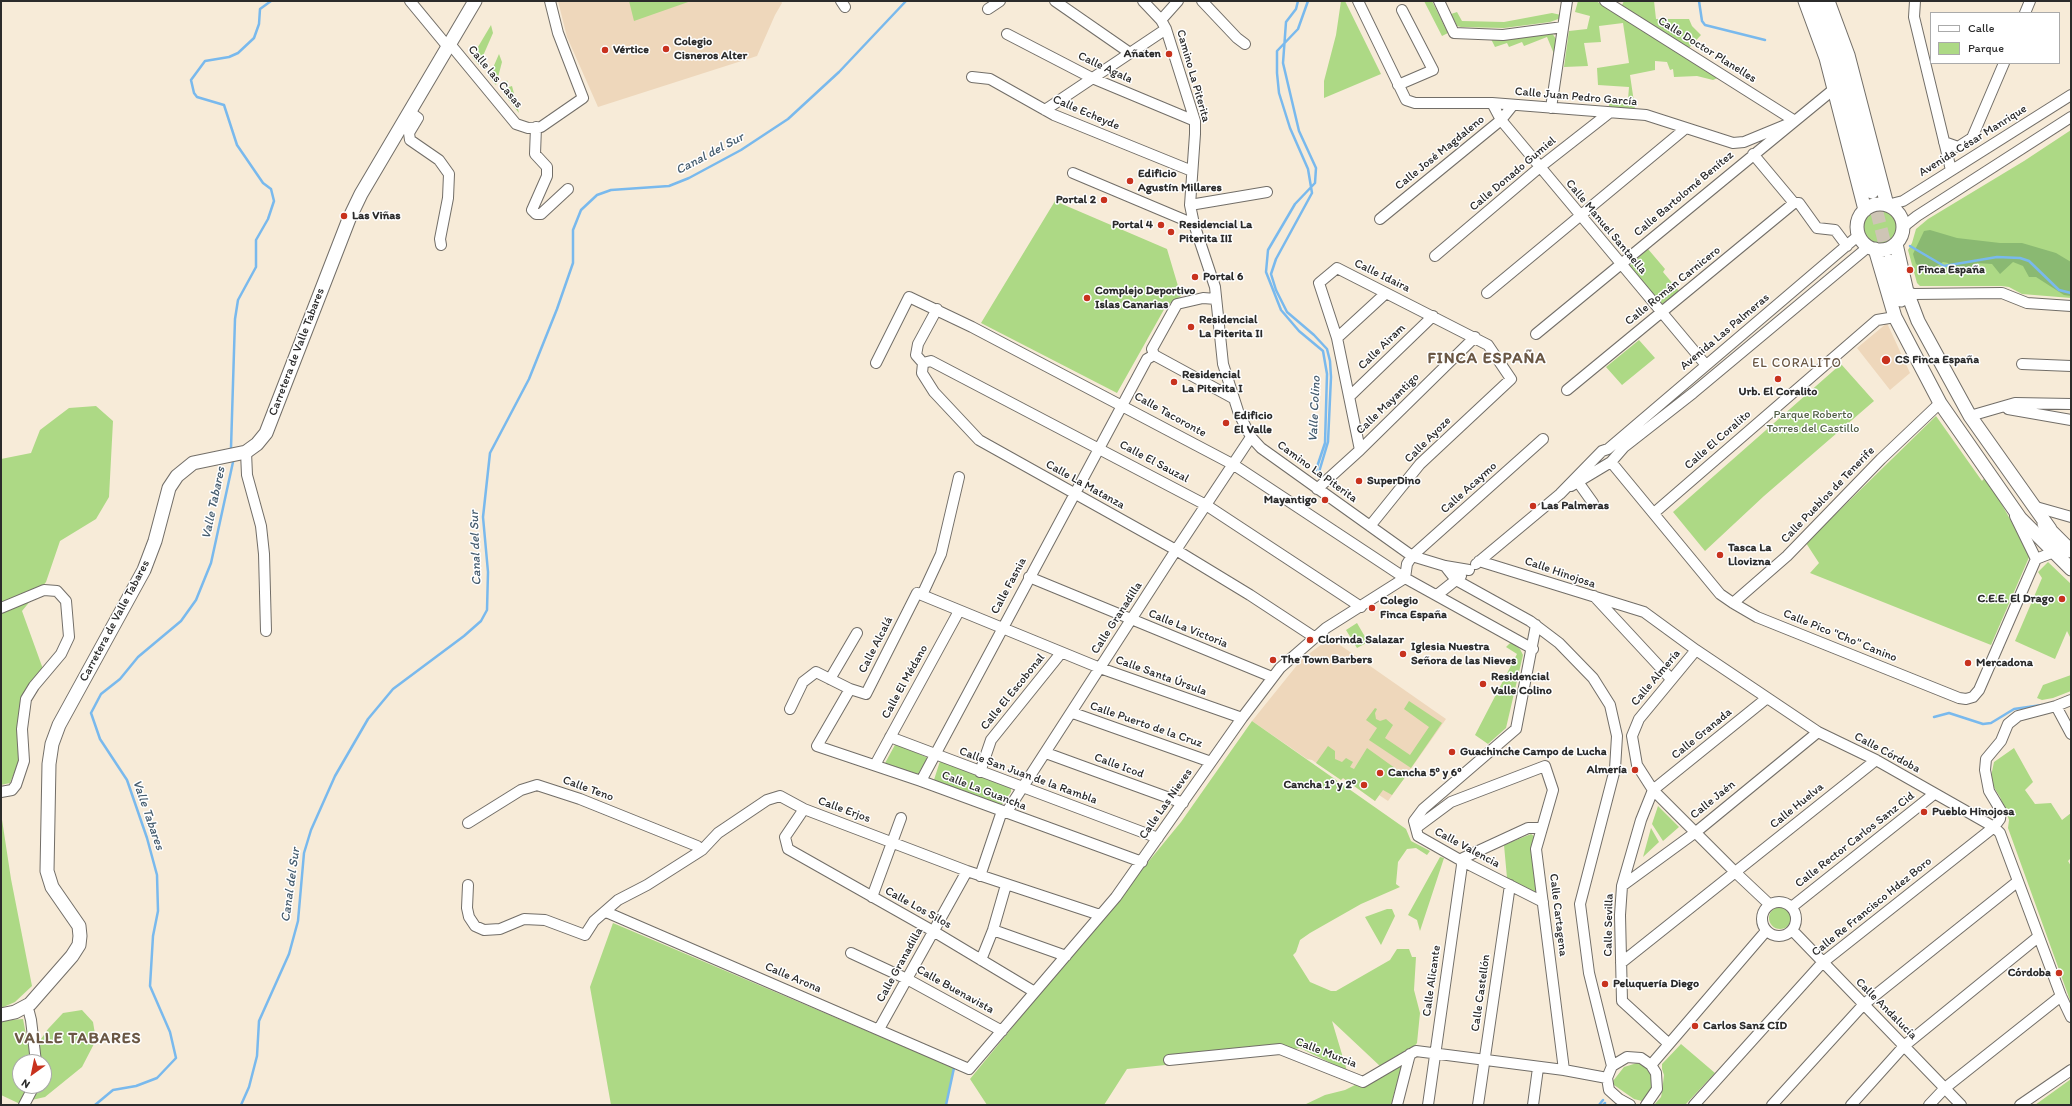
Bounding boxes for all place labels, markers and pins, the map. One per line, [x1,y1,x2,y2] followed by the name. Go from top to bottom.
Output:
[674,35,747,63] place label: Colegio Cisneros Alter
[613,43,649,57] place label: Vértice
[661,44,671,54] marker: Colegio Cisneros Alter
[600,45,610,55] marker: Vértice
[1124,47,1161,61] place label: Añaten
[1164,49,1174,59] marker: Añaten
[1138,167,1222,195] place label: Edificio Agustín Millares
[1125,176,1135,186] marker: Edificio Agustín Millares
[1056,193,1096,207] place label: Portal 2
[1099,195,1109,205] marker: Portal 2
[352,209,401,223] place label: Las Viñas
[339,211,349,221] marker: Las Viñas
[1112,218,1153,232] place label: Portal 4
[1179,218,1252,246] place label: Residencial La Piterita III
[1156,220,1166,230] marker: Portal 4
[1166,227,1176,237] marker: Residencial La Piterita III
[1918,263,1985,277] place label: Finca España
[1905,265,1915,275] marker: Finca España
[1203,270,1243,284] place label: Portal 6
[1190,272,1200,282] marker: Portal 6
[1095,284,1196,312] place label: Complejo Deportivo Islas Canarias
[1082,293,1092,303] marker: Complejo Deportivo Islas Canarias
[1199,313,1263,341] place label: Residencial La Piterita II
[1186,322,1196,332] marker: Residencial La Piterita II
[1895,353,1979,367] place label: CS Finca España
[1880,354,1892,366] marker: CS Finca España
[1182,368,1243,396] place label: Residencial La Piterita I
[1773,374,1783,384] marker: Urb. El Coralito
[1169,377,1179,387] marker: Residencial La Piterita I
[1739,385,1817,399] place label: Urb. El Coralito
[1234,409,1273,437] place label: Edificio El Valle
[1221,418,1231,428] marker: Edificio El Valle
[1367,474,1421,488] place label: SuperDino
[1354,476,1364,486] marker: SuperDino
[1264,493,1317,507] place label: Mayantigo
[1320,495,1330,505] marker: Mayantigo
[1541,499,1609,513] place label: Las Palmeras
[1528,501,1538,511] marker: Las Palmeras
[1728,541,1772,569] place label: Tasca La Llovizna
[1715,550,1725,560] marker: Tasca La Llovizna
[1978,592,2054,606] place label: C.E.E. El Drago
[1380,594,1447,622] place label: Colegio Finca España
[2057,594,2067,604] marker: C.E.E. El Drago
[1367,603,1377,613] marker: Colegio Finca España
[1318,633,1404,647] place label: Clorinda Salazar
[1305,635,1315,645] marker: Clorinda Salazar
[1411,640,1516,668] place label: Iglesia Nuestra Señora de las Nieves
[1398,649,1408,659] marker: Iglesia Nuestra Señora de las Nieves
[1281,653,1372,667] place label: The Town Barbers
[1268,655,1278,665] marker: The Town Barbers
[1976,656,2033,670] place label: Mercadona
[1963,658,1973,668] marker: Mercadona
[1491,670,1552,698] place label: Residencial Valle Colino
[1478,679,1488,689] marker: Residencial Valle Colino
[1460,745,1607,759] place label: Guachinche Campo de Lucha
[1447,747,1457,757] marker: Guachinche Campo de Lucha
[1587,763,1627,777] place label: Almería
[1630,765,1640,775] marker: Almería
[1388,766,1461,780] place label: Cancha 5º y 6º
[1375,768,1385,778] marker: Cancha 5º y 6º
[1283,778,1356,792] place label: Cancha 1º y 2º
[1359,780,1369,790] marker: Cancha 1º y 2º
[1932,805,2015,819] place label: Pueblo Hinojosa
[1919,807,1929,817] marker: Pueblo Hinojosa
[2008,966,2051,980] place label: Córdoba
[2054,968,2064,978] marker: Córdoba
[1613,977,1699,991] place label: Peluquería Diego
[1600,979,1610,989] marker: Peluquería Diego
[1703,1019,1787,1033] place label: Carlos Sanz CID
[1690,1021,1700,1031] marker: Carlos Sanz CID

